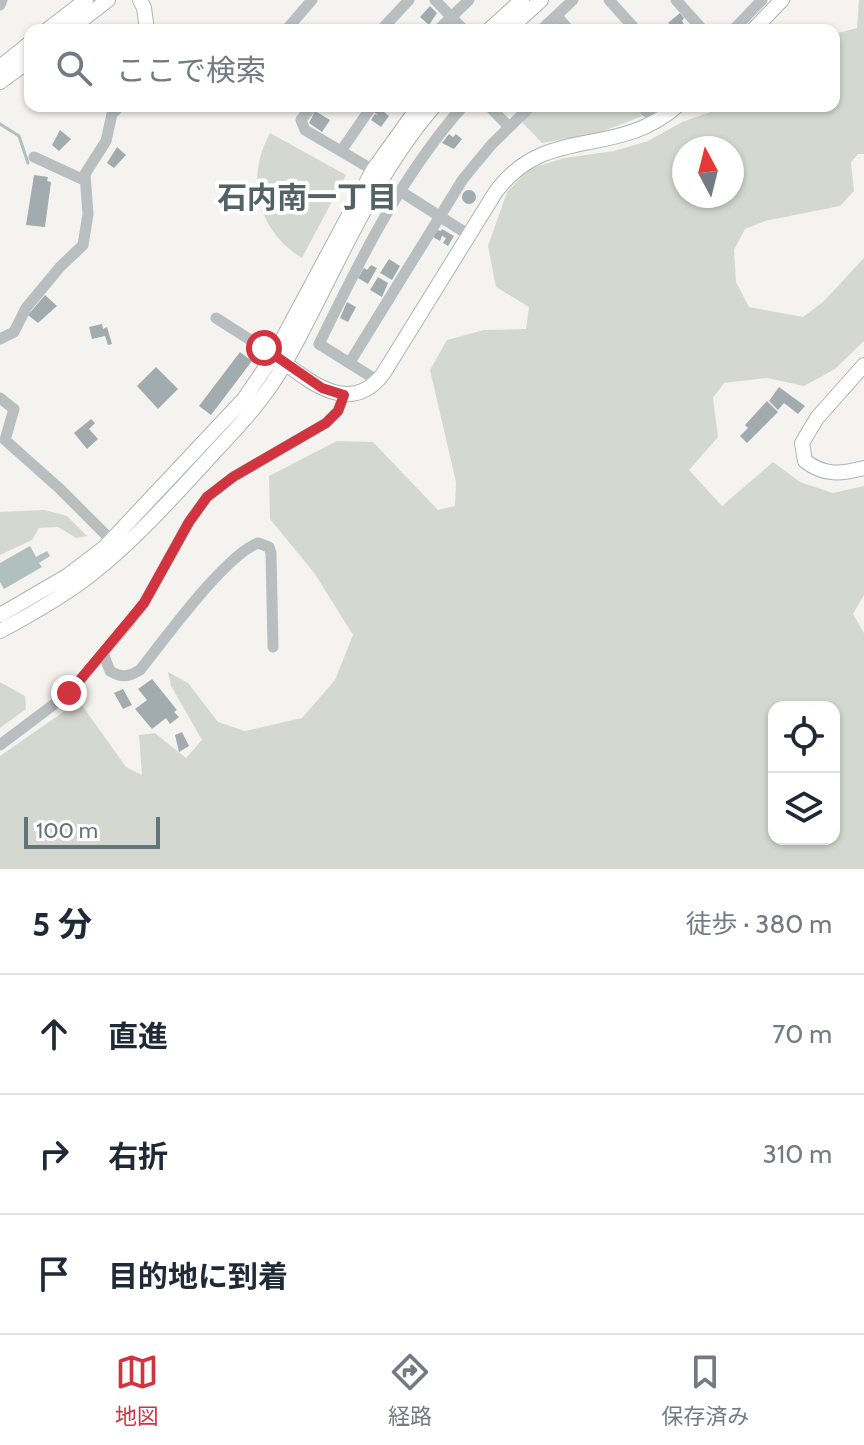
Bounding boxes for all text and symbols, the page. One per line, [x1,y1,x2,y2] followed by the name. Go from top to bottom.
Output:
[24,24,840,112] search box
[52,46,96,90] icon: search
[116,52,266,89] text: ここで検索
[672,136,744,208] north arrow
[217,179,397,216] district label: 石内南一丁目
[246,330,282,366] route start
[51,675,87,711] route end
[768,701,840,845] map controls
[768,701,840,773] button: locate
[768,773,840,845] button: layers
[24,813,160,849] scale bar
[36,817,98,844] text: 100 m
[32,903,92,945] text: 5 分
[685,908,832,940] text: 徒歩 · 380 m
[32,1012,76,1056] icon: ahead
[108,1018,168,1055] text: 直進
[772,1018,832,1050] text: 70 m
[32,1132,76,1176] icon: right
[108,1138,168,1175] text: 右折
[763,1138,832,1170] text: 310 m
[32,1252,76,1296] icon: arrive
[108,1258,288,1295] text: 目的地に到着
[115,1350,159,1430] tab: 地図
[388,1350,432,1430] tab: 経路
[661,1350,749,1430] tab: 保存済み

